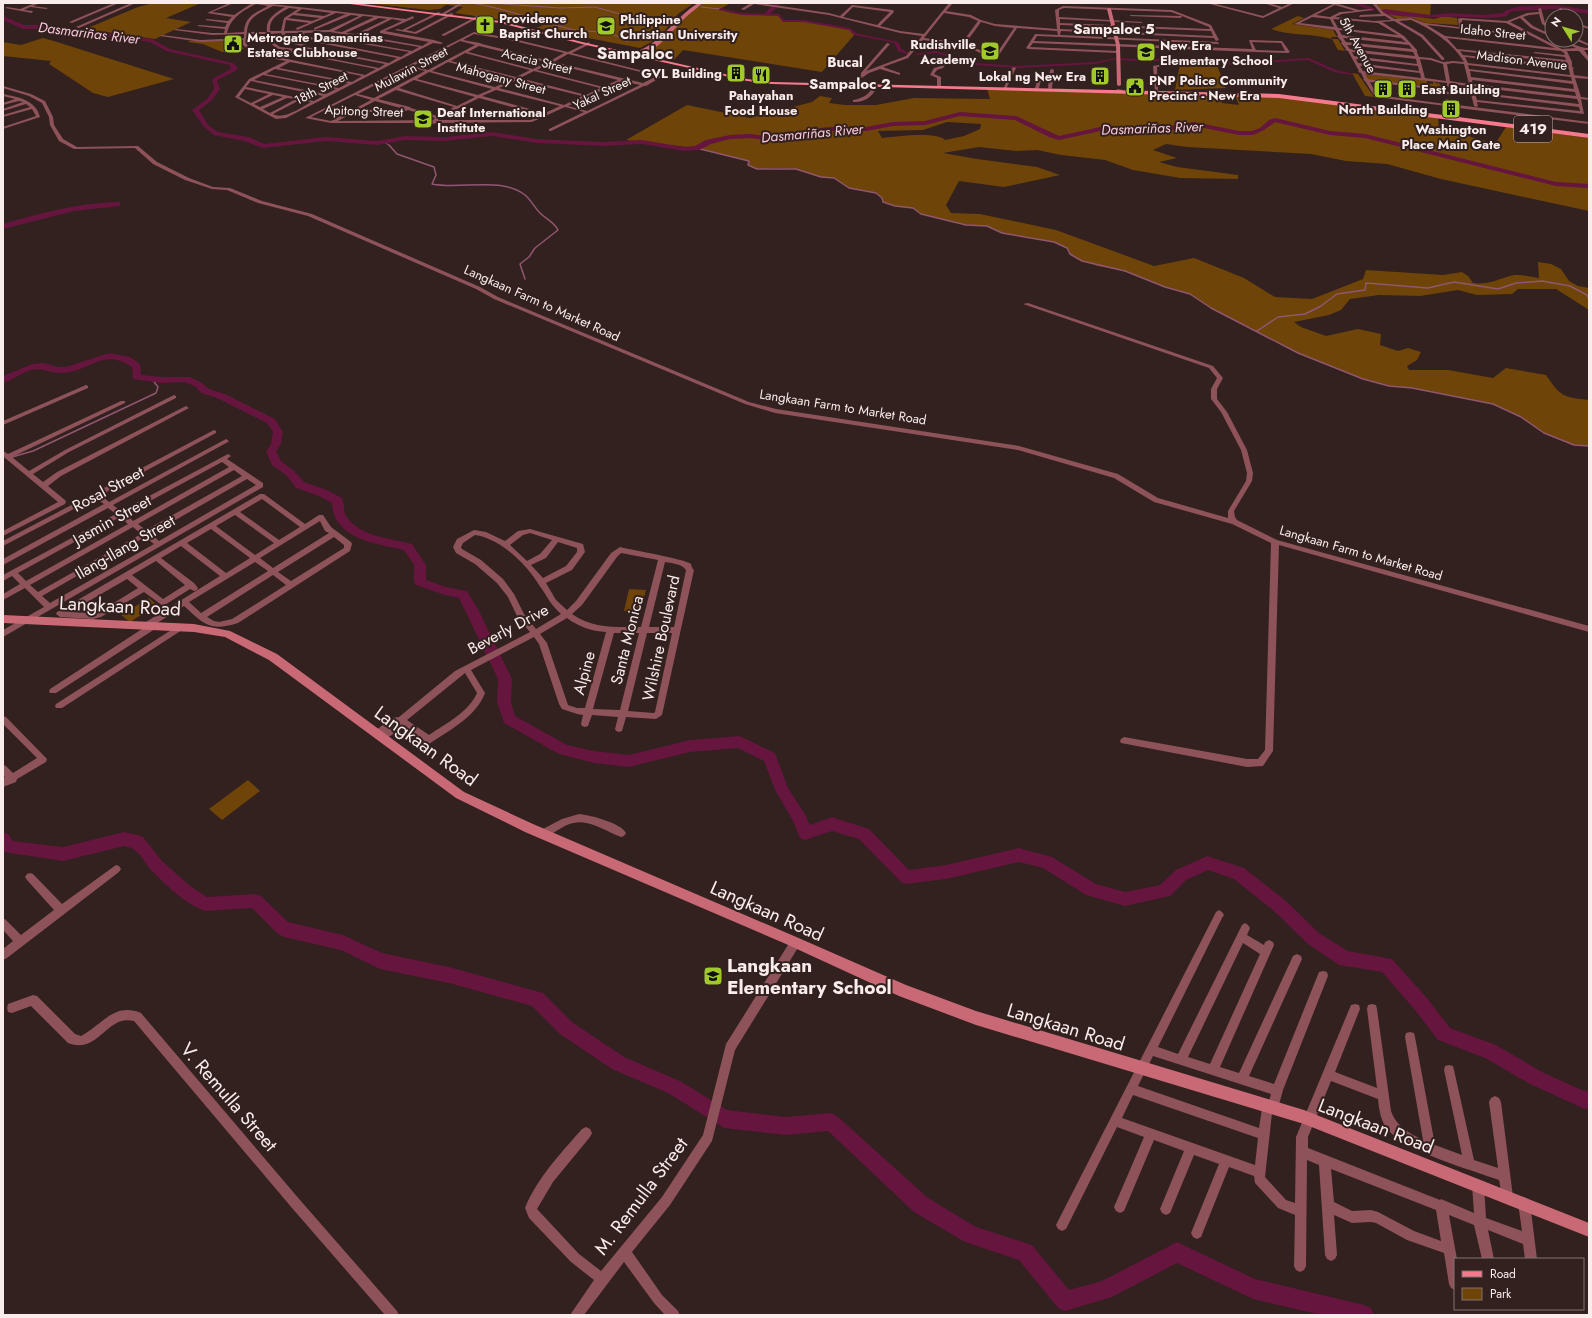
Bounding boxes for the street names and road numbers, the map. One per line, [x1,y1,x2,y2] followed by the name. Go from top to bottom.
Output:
[1335,13,1381,77] street label: 5th Avenue
[1459,19,1528,45] street label: Idaho Street
[371,41,452,96] street label: Mulawin Street
[500,43,575,79] street label: Acacia Street
[1476,45,1569,75] street label: Madison Avenue
[454,57,549,99] street label: Mahogany Street
[291,66,352,110] street label: 18th Street
[570,71,635,115] street label: Yakal Street
[324,100,405,122] street label: Apitong Street
[1514,116,1552,142] road number: 419
[461,260,623,346] street label: Langkaan Farm to Market Road
[758,384,928,430] street label: Langkaan Farm to Market Road
[68,460,148,518] street label: Rosal Street
[67,489,155,552] street label: Jasmin Street
[71,509,179,585] street label: Ilang-Ilang Street
[1277,521,1445,585] street label: Langkaan Farm to Market Road
[636,573,686,703] street label: Wilshire Boulevard
[58,589,182,623] street label: Langkaan Road
[605,593,649,687] street label: Santa Monica
[464,598,552,660] street label: Beverly Drive
[567,649,601,697] street label: Alpine
[369,699,483,793] street label: Langkaan Road
[706,874,828,948] street label: Langkaan Road
[1004,996,1128,1058] street label: Langkaan Road
[174,1037,284,1158] street label: V. Remulla Street
[1314,1092,1438,1160] street label: Langkaan Road
[588,1131,694,1260] street label: M. Remulla Street

